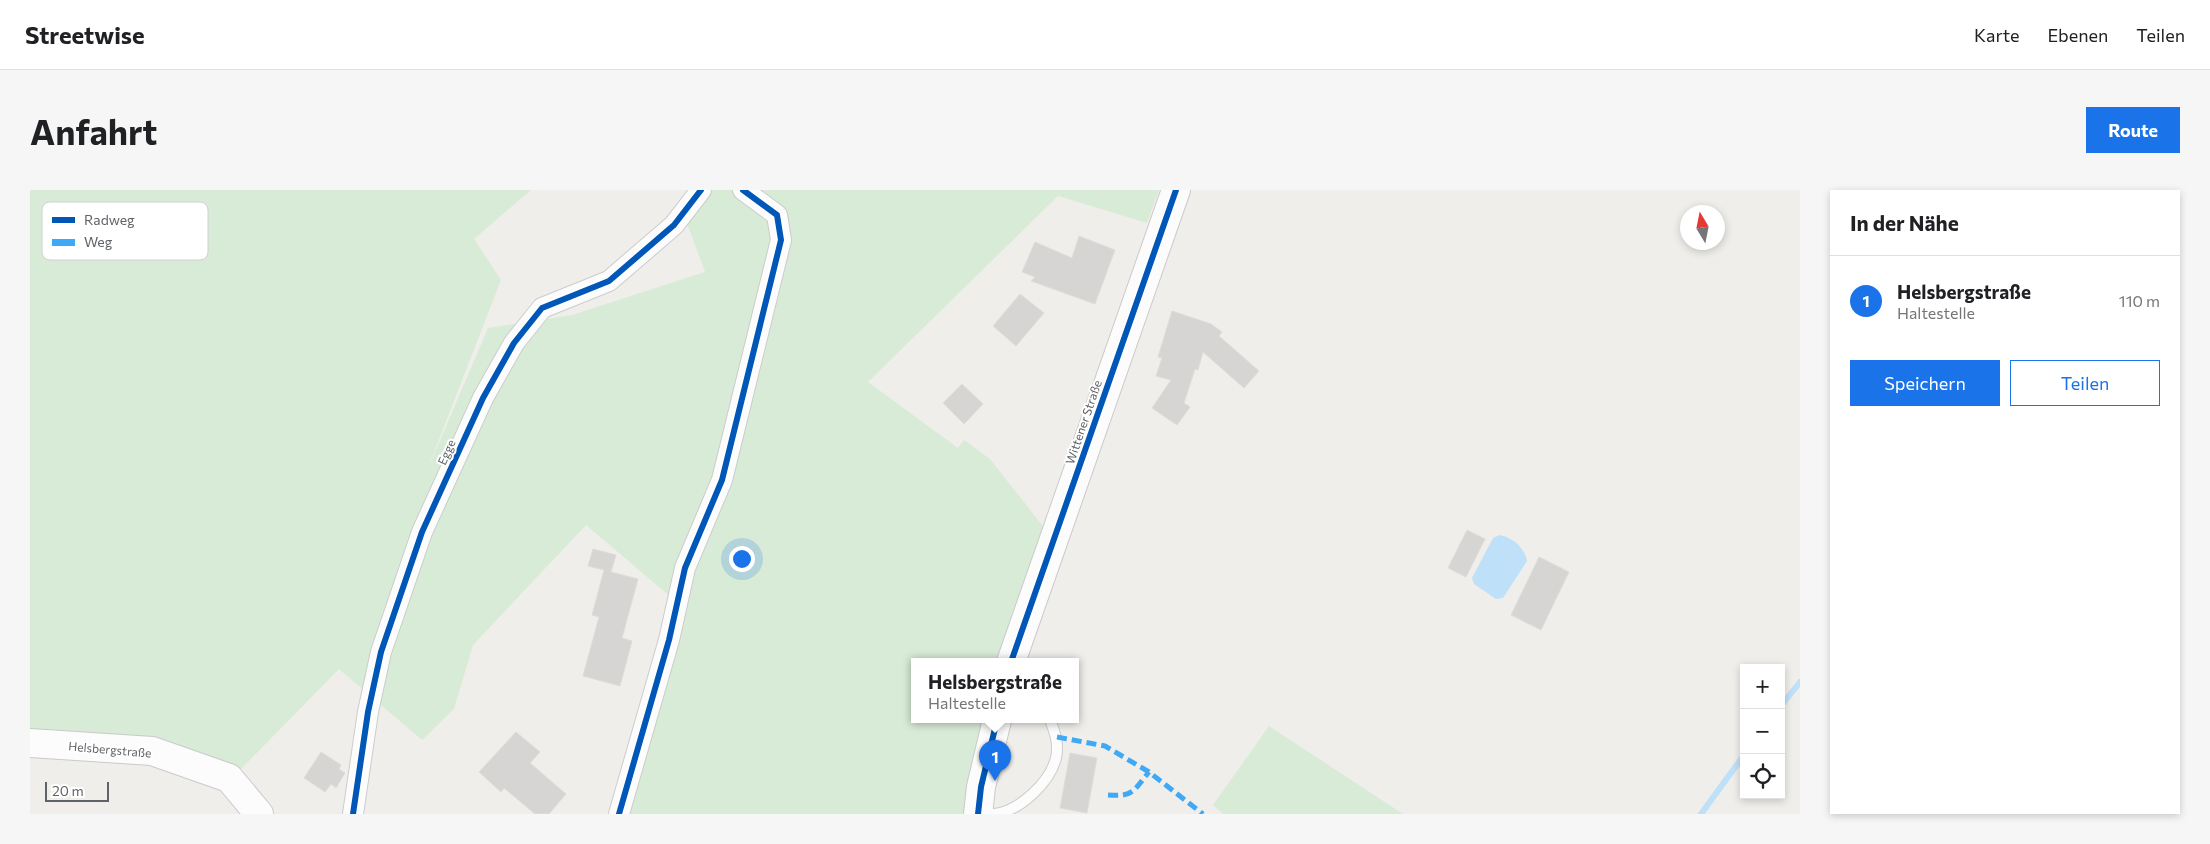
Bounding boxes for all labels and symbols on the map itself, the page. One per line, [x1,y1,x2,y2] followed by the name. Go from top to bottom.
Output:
[42,202,208,260] legend
[1680,205,1725,250] north arrow
[84,211,135,228] text: Radweg
[84,233,113,250] text: Weg
[1062,378,1104,466] street label: Wittener Straße
[434,437,458,467] street label: Egge
[729,546,755,572] your location
[68,738,152,760] street label: Helsbergstraße
[979,740,1011,781] pin: 1
[45,779,109,802] scale bar

